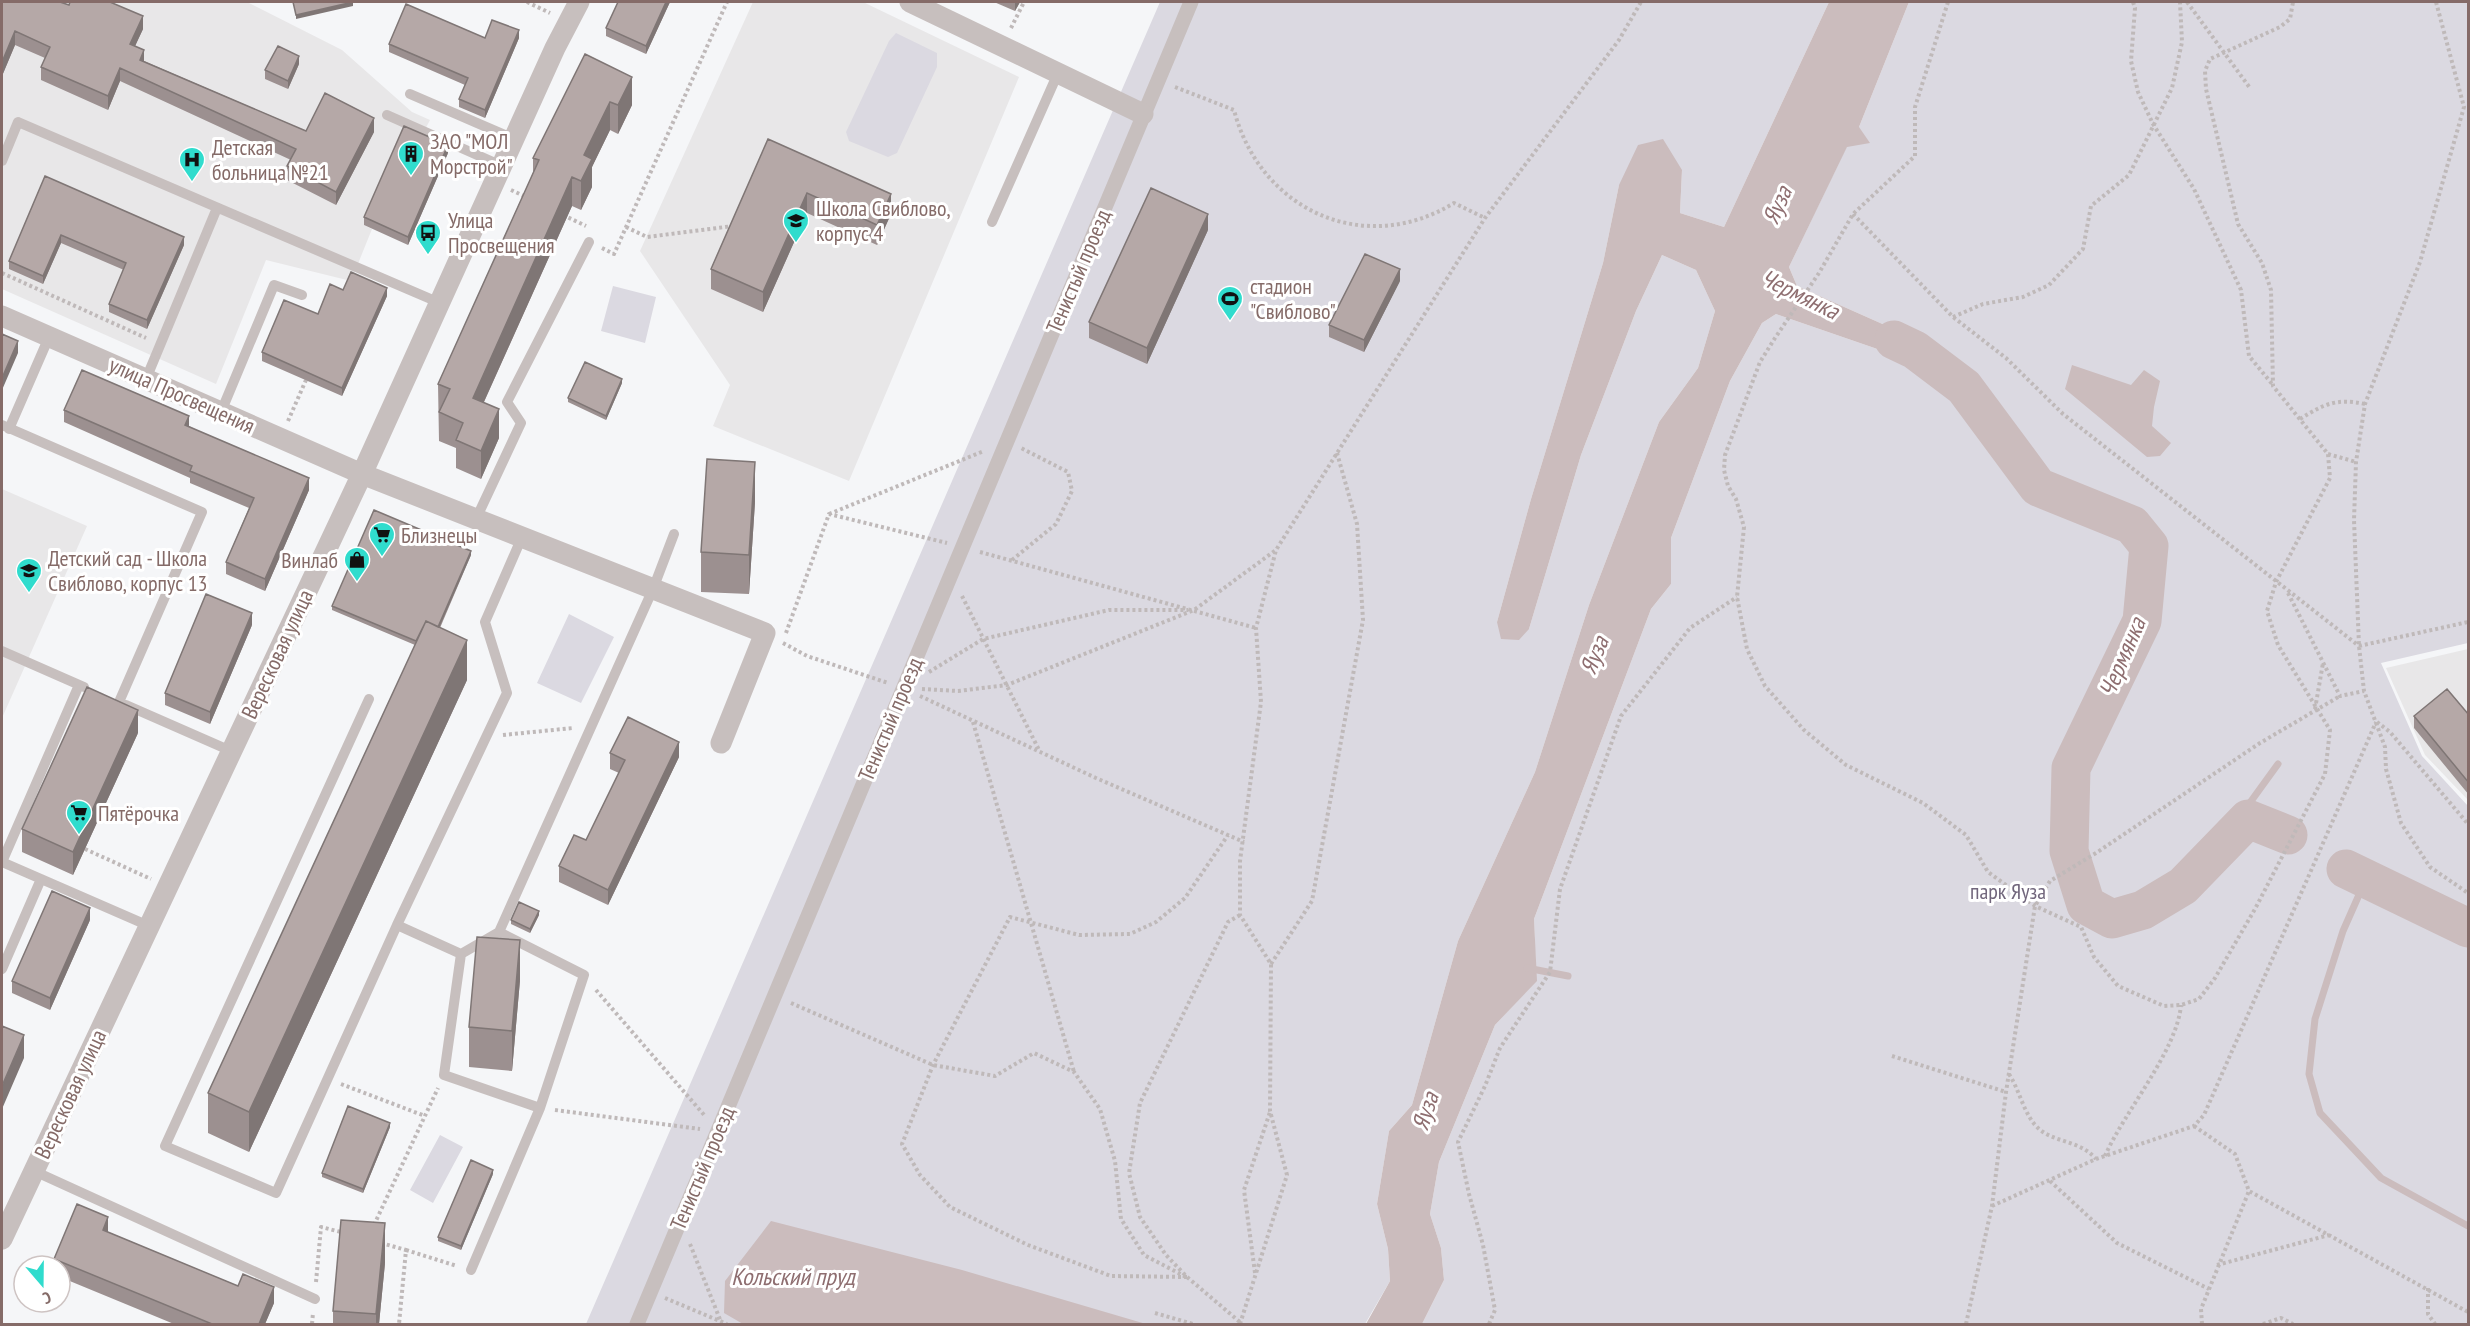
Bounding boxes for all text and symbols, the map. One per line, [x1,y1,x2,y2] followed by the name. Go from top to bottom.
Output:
[430,127,513,180] place label: ЗАО "МОЛ Морстрой"
[212,133,329,186] place label: Детская больница №21
[396,139,426,177] building icon: ЗАО "МОЛ Морстрой"
[177,145,207,183] hospital icon: Детская больница №21
[1755,180,1799,229] water label: Яуза
[816,194,951,247] place label: Школа Свиблово, корпус 4
[1039,205,1117,337] street label: Тенистый проезд
[448,206,555,259] place label: Улица Просвещения
[781,206,811,244] school or university icon: Школа Свиблово, корпус 4
[413,218,443,256] bus stop icon: Улица Просвещения
[1756,262,1845,327] water label: Чермянка
[1250,272,1336,325] place label: стадион "Свиблово"
[1215,284,1245,322] sports icon: стадион "Свиблово"
[105,350,259,440] street label: улица Просвещения
[367,520,397,558] supermarket icon: Близнецы
[401,521,477,549] place label: Близнецы
[48,544,208,597] place label: Детский сад - Школа Свиблово, корпус 13
[342,545,372,583] shop icon: Винлаб
[281,546,338,574] place label: Винлаб
[14,556,44,594] school or university icon: Детский сад - Школа Свиблово, корпус 13
[235,585,319,723] street label: Вересковая улица
[2091,611,2153,701] water label: Чермянка
[1572,630,1616,678] water label: Яуза
[851,653,929,785] street label: Тенистый проезд
[64,798,94,836] supermarket icon: Пятёрочка
[98,799,179,827] place label: Пятёрочка
[1970,877,2046,905] park label: парк Яуза
[28,1025,112,1163] street label: Вересковая улица
[1404,1087,1446,1134] water label: Яуза
[663,1102,741,1234] street label: Тенистый проезд
[12,1254,72,1314] north arrow
[731,1261,856,1292] water label: Кольский пруд
[40,1287,54,1309] text: С

